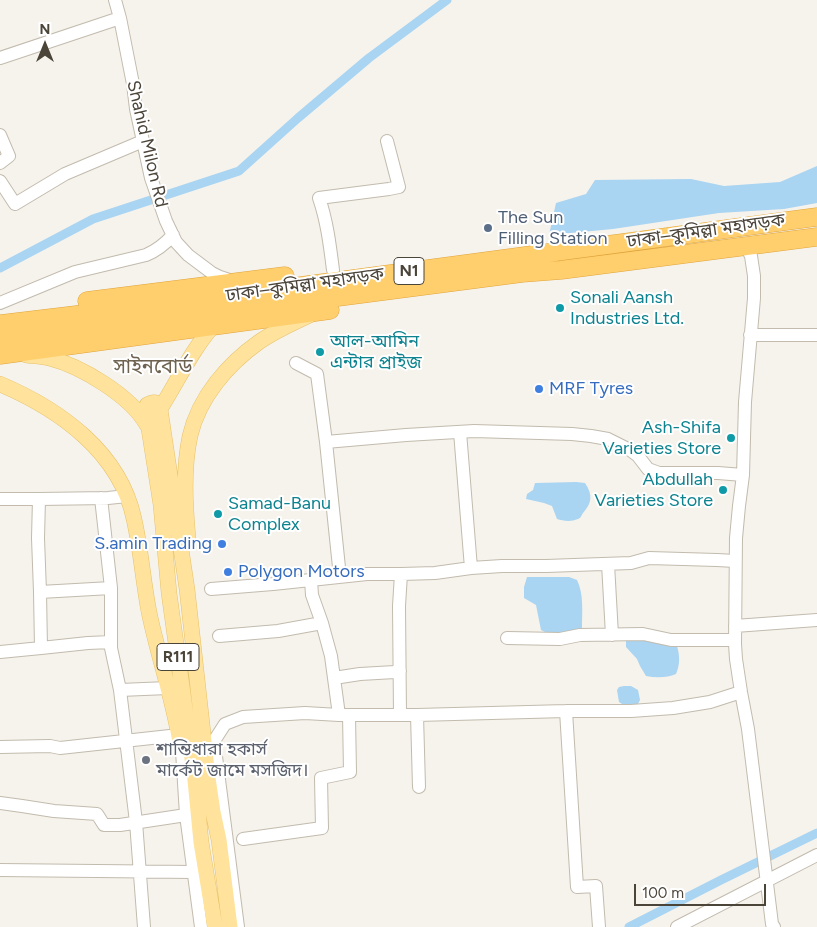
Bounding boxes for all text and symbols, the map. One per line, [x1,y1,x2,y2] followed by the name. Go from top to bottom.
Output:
[20,20,70,70] north arrow
[40,21,50,38] text: N
[122,78,172,210] street label: Shahid Milon Rd
[498,207,608,250] place label: The Sun Filling Station
[626,209,786,253] street label: ঢাকা–কুমিল্লা মহাসড়ক
[482,222,494,234] marker: The Sun Filling Station
[394,258,424,284] road number: N1
[225,263,385,307] street label: ঢাকা–কুমিল্লা মহাসড়ক
[570,287,684,330] place label: Sonali Aansh Industries Ltd.
[554,302,566,314] marker: Sonali Aansh Industries Ltd.
[330,331,422,374] place label: আল-আমিন এন্টার প্রাইজ
[314,346,326,358] marker: আল-আমিন এন্টার প্রাইজ
[113,355,193,379] district label: সাইনবোর্ড
[549,378,633,400] place label: MRF Tyres
[533,383,545,395] marker: MRF Tyres
[602,417,721,459] place label: Ash-Shifa Varieties Store
[725,432,737,444] marker: Ash-Shifa Varieties Store
[594,469,713,512] place label: Abdullah Varieties Store
[717,484,729,496] marker: Abdullah Varieties Store
[228,493,331,536] place label: Samad-Banu Complex
[212,508,224,520] marker: Samad-Banu Complex
[94,533,212,555] place label: S.amin Trading
[216,538,228,550] marker: S.amin Trading
[238,561,365,583] place label: Polygon Motors
[222,566,234,578] marker: Polygon Motors
[157,644,199,670] road number: R111
[156,739,309,782] place label: শান্তিধারা হকার্স মার্কেট জামে মসজিদ।
[140,754,152,766] marker: শান্তিধারা হকার্স মার্কেট জামে মসজিদ।
[637,874,770,906] scale bar
[642,884,684,902] text: 100 m

